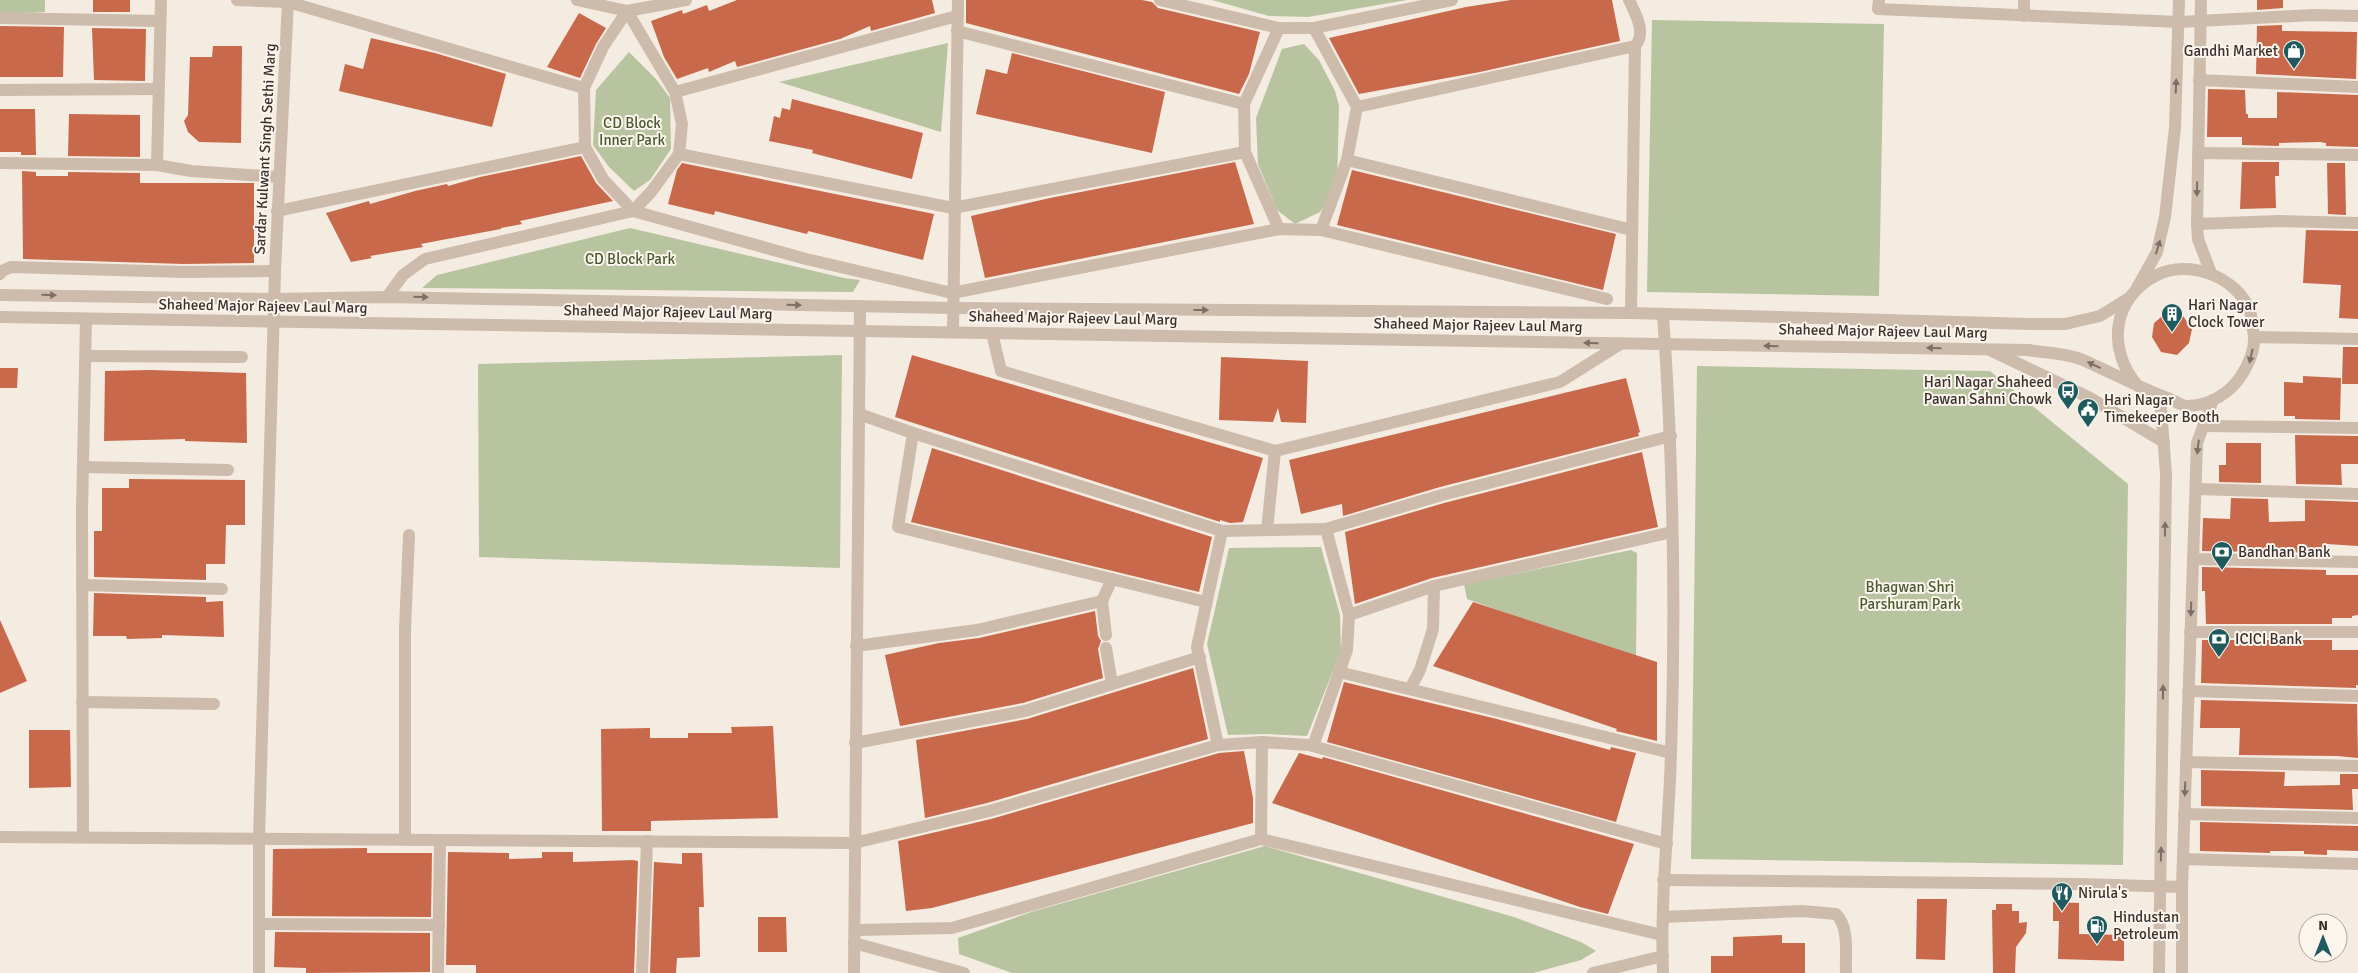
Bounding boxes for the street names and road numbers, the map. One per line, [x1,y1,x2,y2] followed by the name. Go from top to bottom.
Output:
[250,43,280,255] street label: Sardar Kulwant Singh Sethi Marg
[158,295,368,317] street label: Shaheed Major Rajeev Laul Marg
[563,301,773,323] street label: Shaheed Major Rajeev Laul Marg
[968,307,1178,329] street label: Shaheed Major Rajeev Laul Marg
[1373,314,1583,336] street label: Shaheed Major Rajeev Laul Marg
[1778,320,1988,342] street label: Shaheed Major Rajeev Laul Marg

